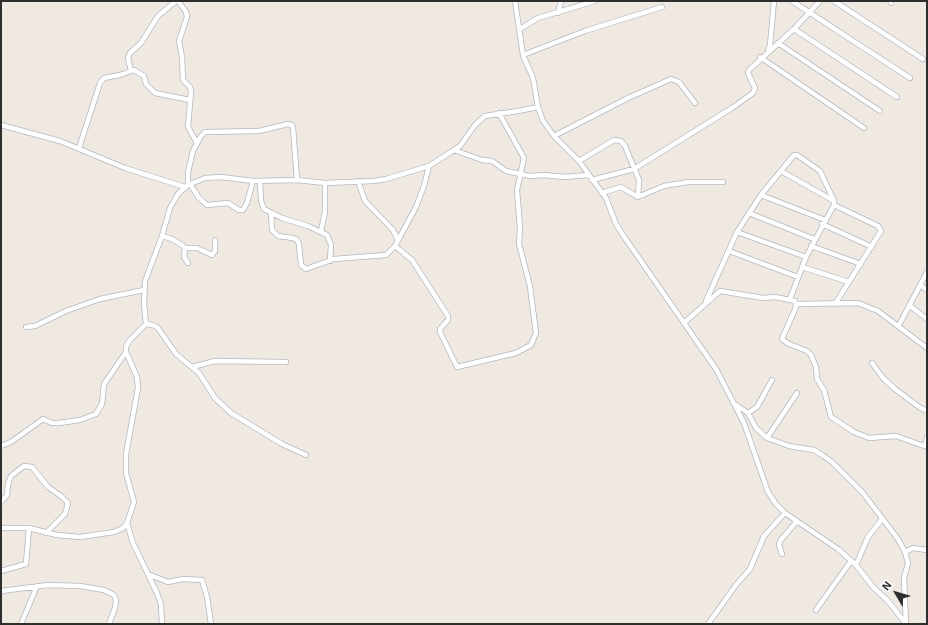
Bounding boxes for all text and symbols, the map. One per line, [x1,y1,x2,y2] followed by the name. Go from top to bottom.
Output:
[876,573,916,613] north arrow
[879,578,894,592] text: N

